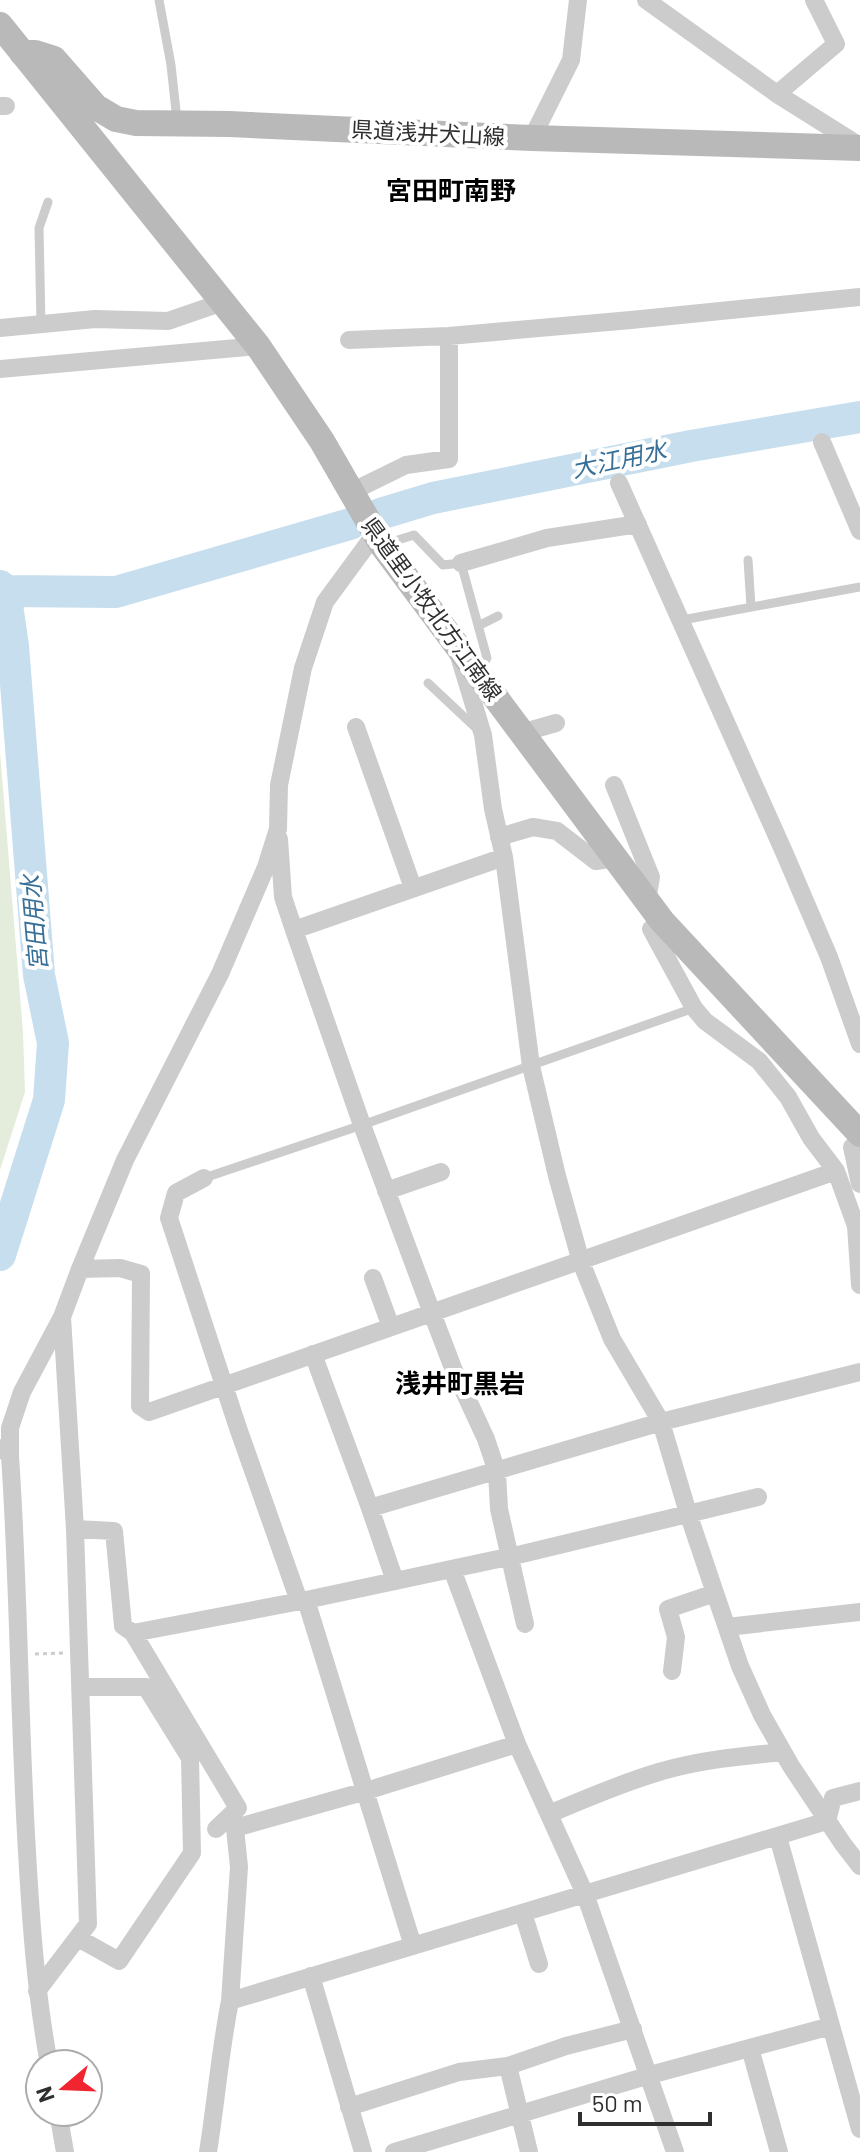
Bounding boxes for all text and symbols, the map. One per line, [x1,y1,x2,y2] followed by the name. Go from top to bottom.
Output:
[350,115,506,149] street label: 県道浅井犬山線
[386,174,516,205] district label: 宮田町南野
[569,434,672,483] water label: 大江用水
[358,512,508,705] street label: 県道里小牧北方江南線
[15,871,52,972] water label: 宮田用水
[395,1367,525,1398] district label: 浅井町黒岩
[24,2048,104,2128] north arrow
[580,2076,710,2126] scale bar
[29,2084,59,2106] text: N
[592,2088,643,2117] text: 50 m

